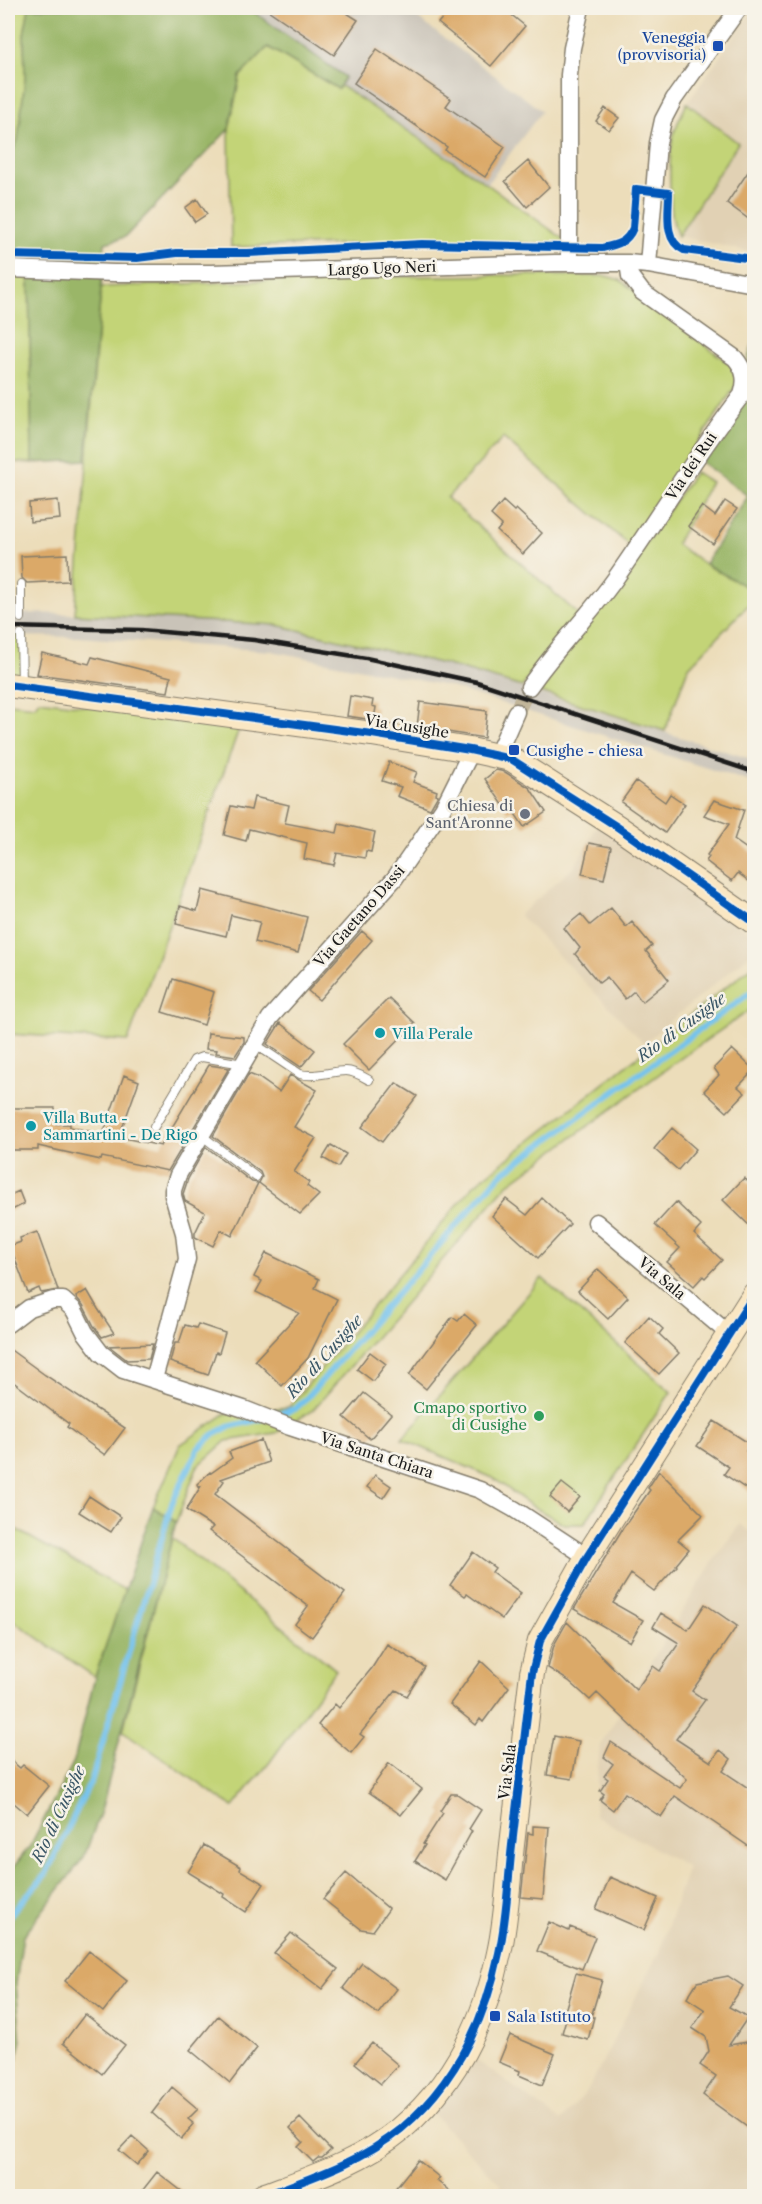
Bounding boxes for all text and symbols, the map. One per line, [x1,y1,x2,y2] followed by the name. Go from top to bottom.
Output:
[618,28,706,64] place label: Veneggia (provvisoria)
[711,39,725,53] marker: Veneggia (provvisoria)
[327,257,437,279] street label: Largo Ugo Neri
[661,428,721,504] street label: Via dei Rui
[363,710,450,742] street label: Via Cusighe
[526,741,643,760] place label: Cusighe - chiesa
[507,743,521,757] marker: Cusighe - chiesa
[426,796,513,832] place label: Chiesa di Sant'Aronne
[518,807,532,821] marker: Chiesa di Sant'Aronne
[309,861,409,972] street label: Via Gaetano Dassi
[631,987,730,1067] water label: Rio di Cusighe
[391,1024,473,1043] place label: Villa Perale
[373,1026,387,1040] marker: Villa Perale
[42,1108,198,1144] place label: Villa Butta - Sammartini - De Rigo
[24,1119,38,1133] marker: Villa Butta - Sammartini - De Rigo
[634,1252,690,1303] street label: Via Sala
[280,1309,367,1403] water label: Rio di Cusighe
[413,1398,527,1434] place label: Cmapo sportivo di Cusighe
[532,1409,546,1423] marker: Cmapo sportivo di Cusighe
[317,1427,436,1482] street label: Via Santa Chiara
[494,1743,520,1802] street label: Via Sala
[26,1761,90,1868] water label: Rio di Cusighe
[507,2007,591,2026] place label: Sala Istituto
[488,2009,502,2023] marker: Sala Istituto

